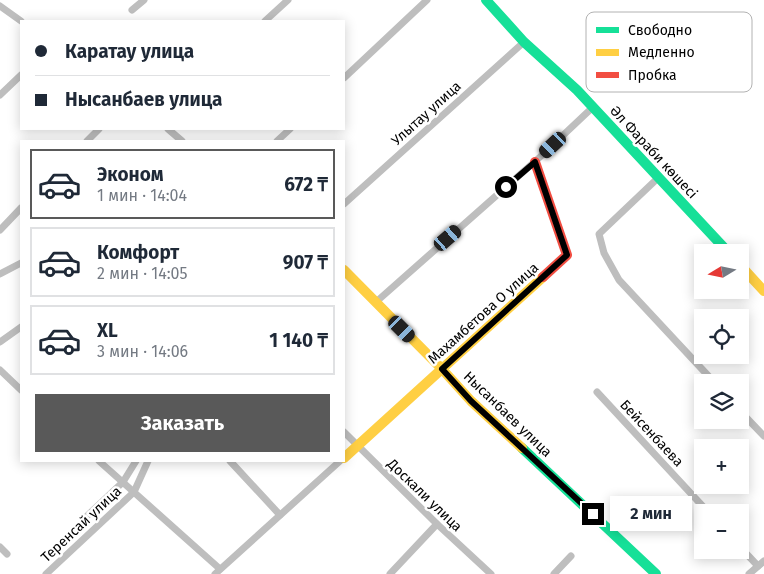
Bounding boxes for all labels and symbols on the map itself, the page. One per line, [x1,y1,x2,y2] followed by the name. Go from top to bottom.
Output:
[586,12,752,92] legend
[628,22,692,39] text: Свободно
[628,44,695,61] text: Медленно
[628,67,677,84] text: Пробка
[388,78,465,149] street label: Улытау улица
[606,103,701,202] street label: Әл Фараби көшесі
[536,129,569,161] car
[495,176,517,198] route start
[431,222,464,254] car
[694,244,749,299] north arrow
[424,259,542,368] street label: Махамбетова О улица
[386,313,417,345] car
[460,368,555,461] street label: Нысанбаев улица
[616,396,687,470] street label: Бейсенбаева
[383,455,466,535] street label: Доскали улица
[38,483,125,566] street label: Теренсай улица
[610,496,693,532] callout: 2 мин
[582,503,604,525] route end

